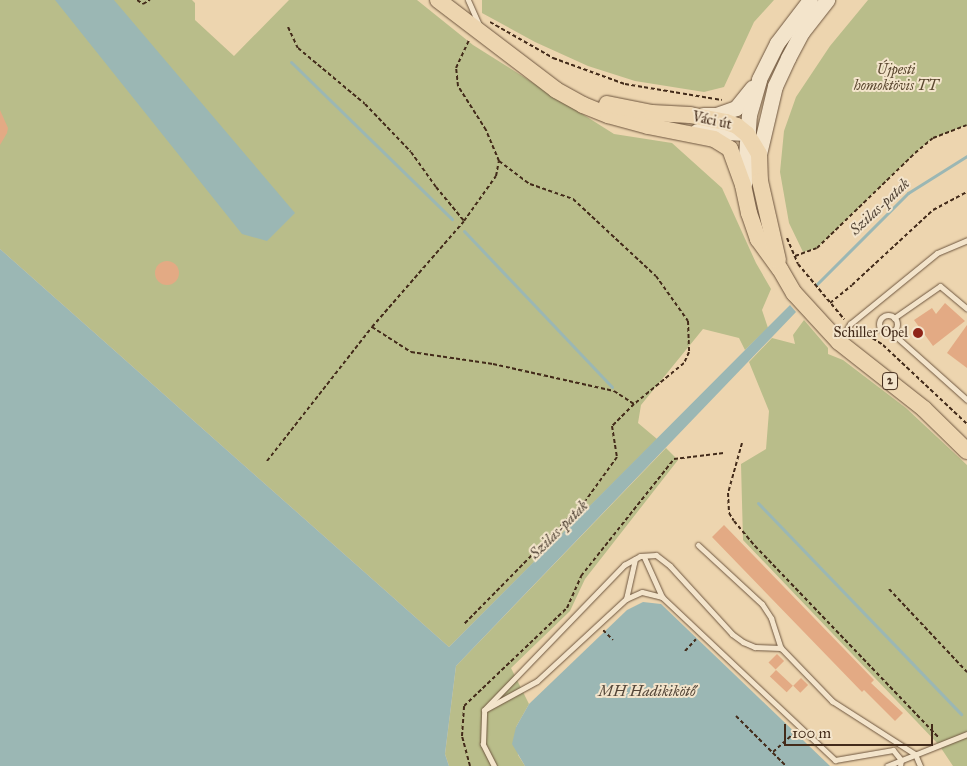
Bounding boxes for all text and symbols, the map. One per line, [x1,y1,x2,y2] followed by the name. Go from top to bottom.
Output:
[854,62,938,94] park label: Újpesti homoktövis TT
[691,109,733,133] street label: Váci út
[846,175,914,239] water label: Szilas-patak
[833,325,908,341] place label: Schiller Opel
[912,327,924,339] marker: Schiller Opel
[881,372,899,391] road number: 2
[526,497,592,563] water label: Szilas-patak
[598,683,696,701] water label: MH Hadikikötő
[787,714,936,746] scale bar
[792,724,831,742] text: 100 m

